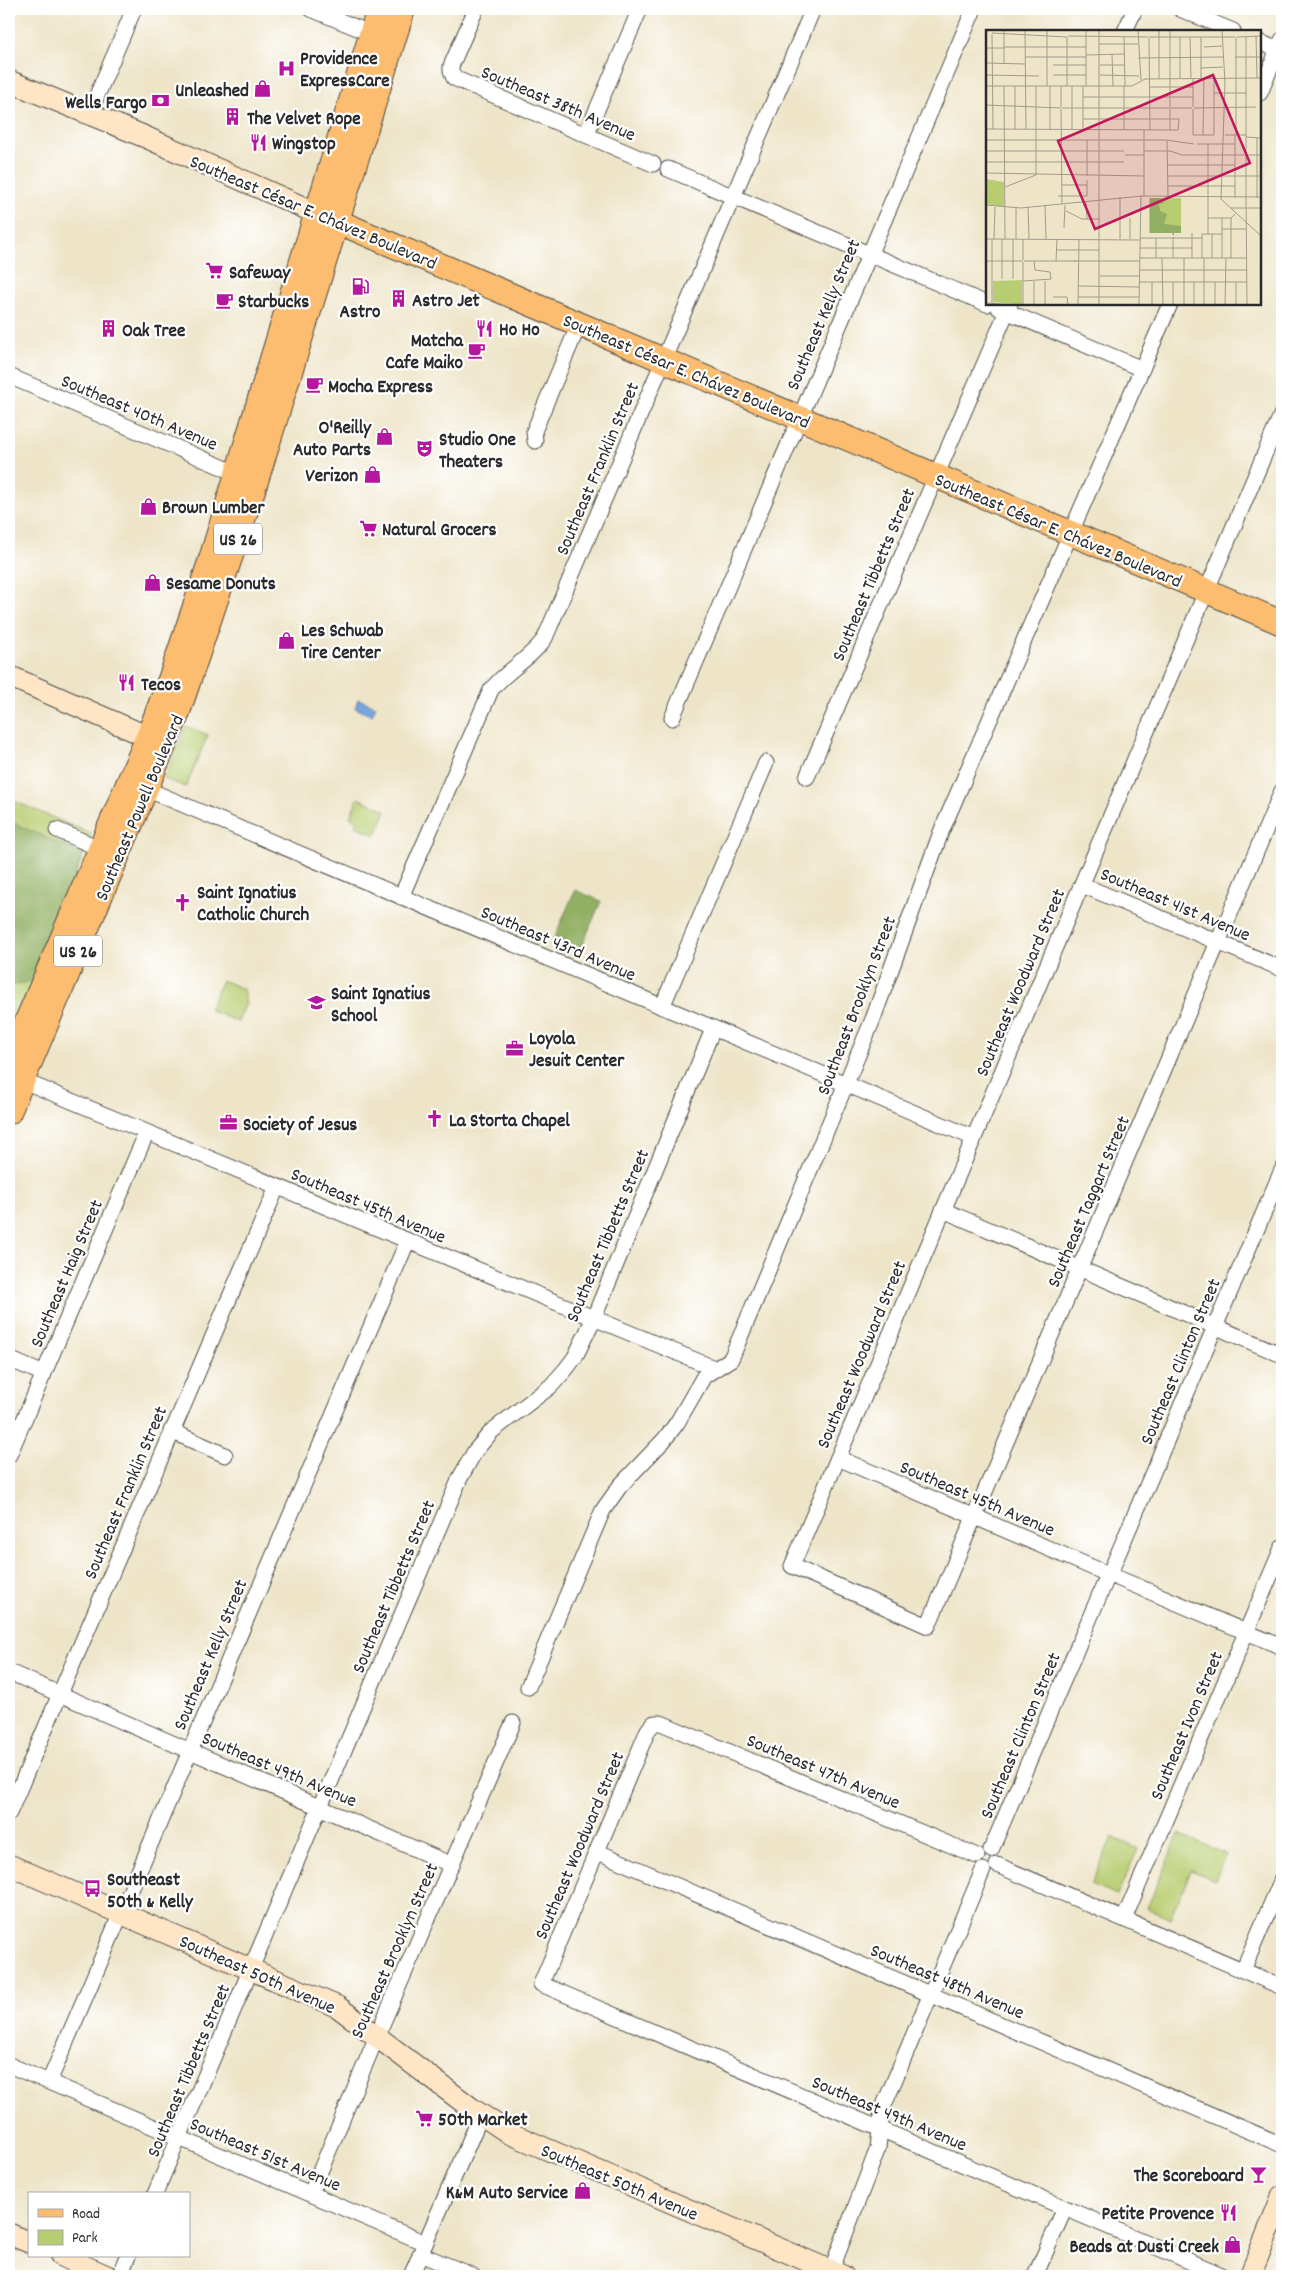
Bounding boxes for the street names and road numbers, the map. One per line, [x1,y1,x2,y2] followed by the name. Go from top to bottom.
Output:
[476,60,639,150] street label: Southeast 38th Avenue
[185,150,440,279] street label: Southeast César E. Chávez Boulevard
[781,236,869,395] street label: Southeast Kelly Street
[558,309,813,438] street label: Southeast César E. Chávez Boulevard
[56,369,221,459] street label: Southeast 40th Avenue
[551,379,648,560] street label: Southeast Franklin Street
[930,468,1185,597] street label: Southeast César E. Chávez Boulevard
[826,485,924,666] street label: Southeast Tibbetts Street
[214,524,262,554] road number: US 26
[90,711,193,906] street label: Southeast Powell Boulevard
[1095,862,1254,950] street label: Southeast 41st Avenue
[970,885,1074,1081] street label: Southeast Woodward Street
[476,900,639,990] street label: Southeast 43rd Avenue
[812,913,905,1100] street label: Southeast Brooklyn Street
[54,936,102,966] road number: US 26
[1042,1112,1139,1292] street label: Southeast Taggart Street
[560,1146,658,1327] street label: Southeast Tibbetts Street
[286,1162,449,1252] street label: Southeast 45th Avenue
[25,1196,112,1353] street label: Southeast Haig Street
[811,1257,915,1453] street label: Southeast Woodward Street
[1135,1275,1229,1450] street label: Southeast Clinton Street
[79,1403,176,1584] street label: Southeast Franklin Street
[895,1455,1058,1545] street label: Southeast 45th Avenue
[346,1497,444,1678] street label: Southeast Tibbetts Street
[168,1576,256,1735] street label: Southeast Kelly Street
[1145,1648,1232,1805] street label: Southeast Ivon Street
[975,1649,1069,1824] street label: Southeast Clinton Street
[197,1726,360,1816] street label: Southeast 49th Avenue
[742,1729,904,1818] street label: Southeast 47th Avenue
[529,1748,633,1944] street label: Southeast Woodward Street
[345,1859,447,2044] street label: Southeast Brooklyn Street
[174,1930,339,2023] street label: Southeast 50th Avenue
[865,1939,1028,2028] street label: Southeast 48th Avenue
[141,1981,239,2162] street label: Southeast Tibbetts Street
[807,2070,970,2160] street label: Southeast 49th Avenue
[185,2112,344,2200] street label: Southeast 51st Avenue
[536,2139,701,2230] street label: Southeast 50th Avenue

